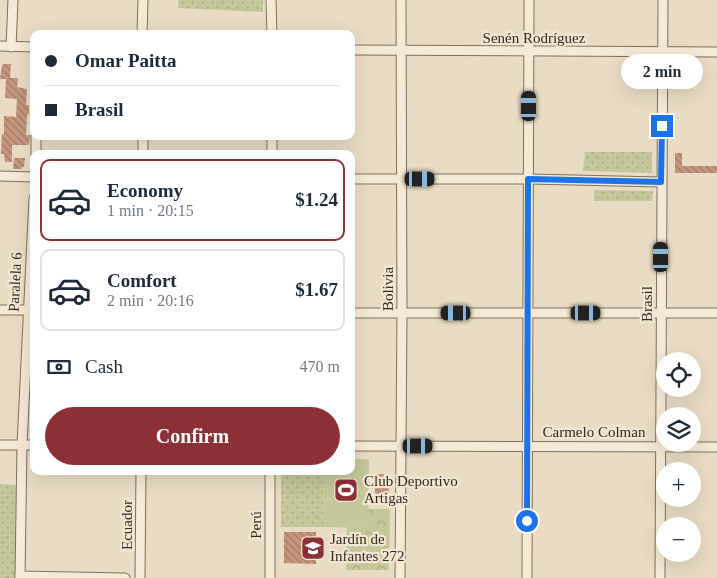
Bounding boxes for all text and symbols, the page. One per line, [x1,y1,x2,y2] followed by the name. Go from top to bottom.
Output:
[483,30,586,46] street label: Senén Rodríguez
[75,50,177,71] text: Omar Paitta
[621,54,703,88] callout: 2 min
[643,63,681,80] text: 2 min
[521,91,536,121] car
[75,99,124,120] text: Brasil
[651,115,673,137] route end
[405,172,435,187] car
[47,178,92,223] icon: car
[107,180,183,201] text: Economy
[295,189,338,210] text: $1.24
[107,202,194,219] text: 1 min · 20:15
[653,242,668,272] car
[5,251,25,312] street label: Paralela 6
[380,267,396,311] street label: Bolivia
[47,268,92,313] icon: car
[107,270,177,291] text: Comfort
[295,279,338,300] text: $1.67
[639,286,655,322] street label: Brasil
[107,292,194,309] text: 2 min · 20:16
[441,306,471,321] car
[571,306,601,321] car
[656,352,701,562] map controls
[656,352,701,397] button: locate
[45,353,73,381] icon: cash
[85,356,123,377] text: Cash
[300,358,340,375] text: 470 m
[45,407,340,465] button: Confirm
[656,407,701,452] button: layers
[543,424,646,440] street label: Carmelo Colman
[403,439,433,454] car
[656,462,701,507] button: +
[364,473,458,506] place label: Club Deportivo Artigas
[333,477,359,503] sports icon: Club Deportivo Artigas
[119,500,135,550] street label: Ecuador
[516,510,538,532] route start
[248,511,264,539] street label: Perú
[656,517,701,562] button: −
[330,531,405,564] place label: Jardín de Infantes 272
[300,535,326,561] school or university icon: Jardín de Infantes 272

